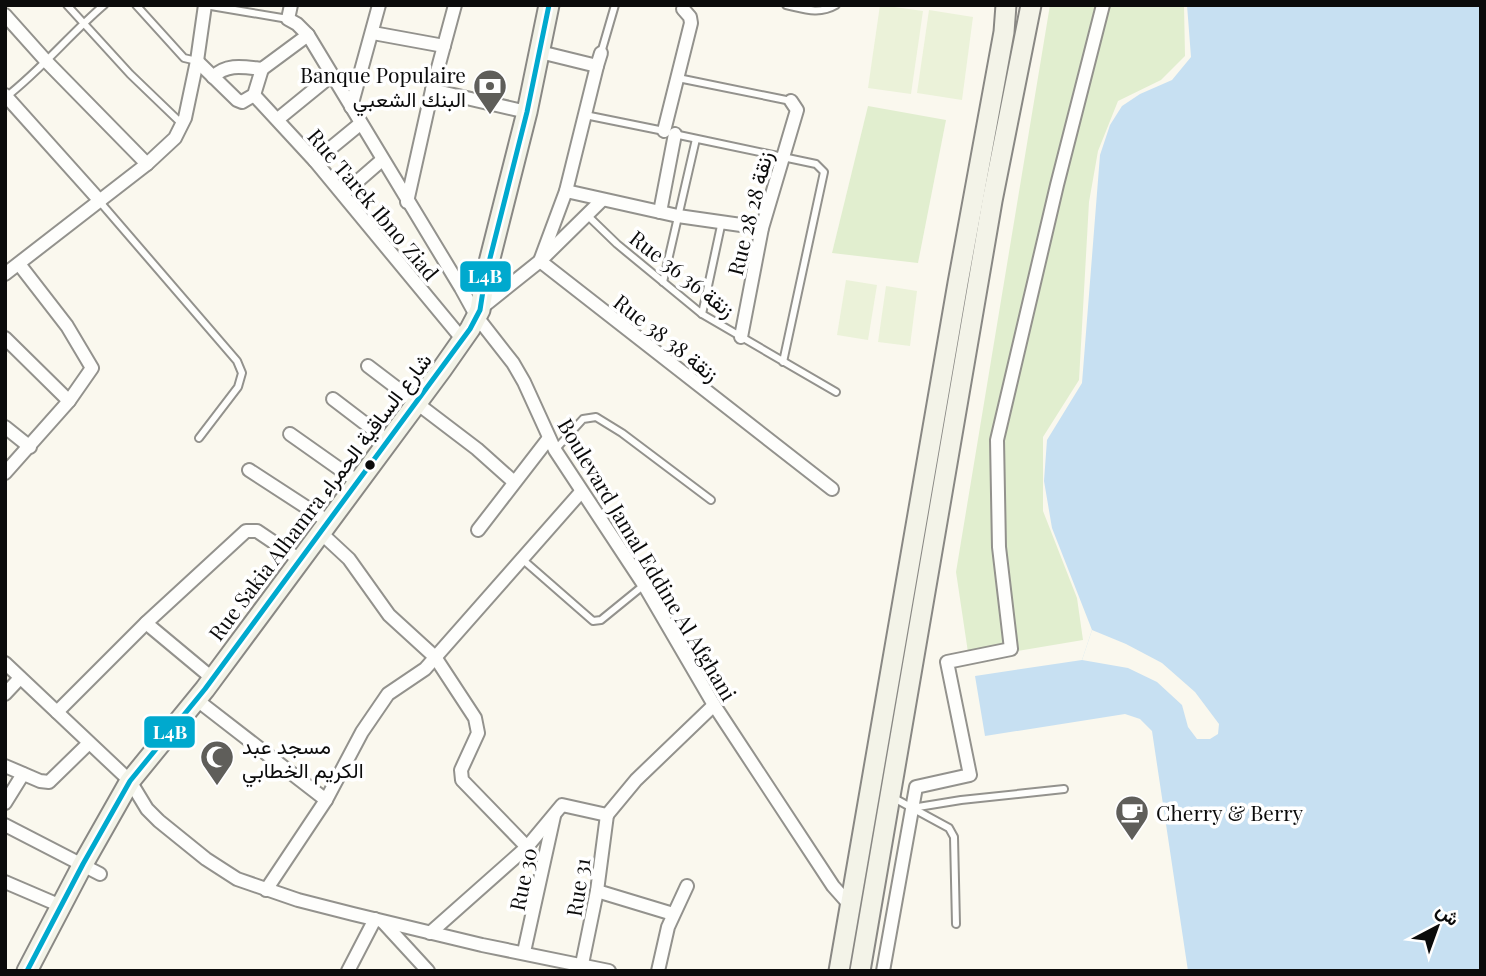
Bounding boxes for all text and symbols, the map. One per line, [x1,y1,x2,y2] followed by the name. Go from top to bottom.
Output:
[300,60,466,117] place label: Banque Populaire البنك الشعبي
[471,67,509,116] bank icon: Banque Populaire البنك الشعبي
[302,122,446,286] street label: Rue Tarek Ibno Ziad
[720,148,779,278] street label: Rue 28 زنقة 28
[624,223,741,324] street label: Rue 36 زنقة 36
[459,260,512,293] line badge: L4B
[468,262,502,288] text: L4B
[608,287,725,388] street label: Rue 38 زنقة 38
[201,346,438,647] street label: Rue Sakia Alhamra شارع الساقية الحمراء
[552,413,744,705] street label: Boulevard Jamal Eddine Al Afghani
[363,458,377,472] unlabelled marker
[143,715,196,749] line badge: L4B
[153,718,187,744] text: L4B
[242,731,364,788] place label: مسجد عبد الكريم الخطابي
[198,738,236,787] mosque icon: مسجد عبد الكريم الخطابي
[1113,793,1151,842] cafe icon: Cherry & Berry
[1156,798,1304,826] place label: Cherry & Berry
[502,845,542,913] street label: Rue 30
[559,855,595,918] street label: Rue 31
[1402,892,1472,962] north arrow
[1432,896,1466,931] text: ش

